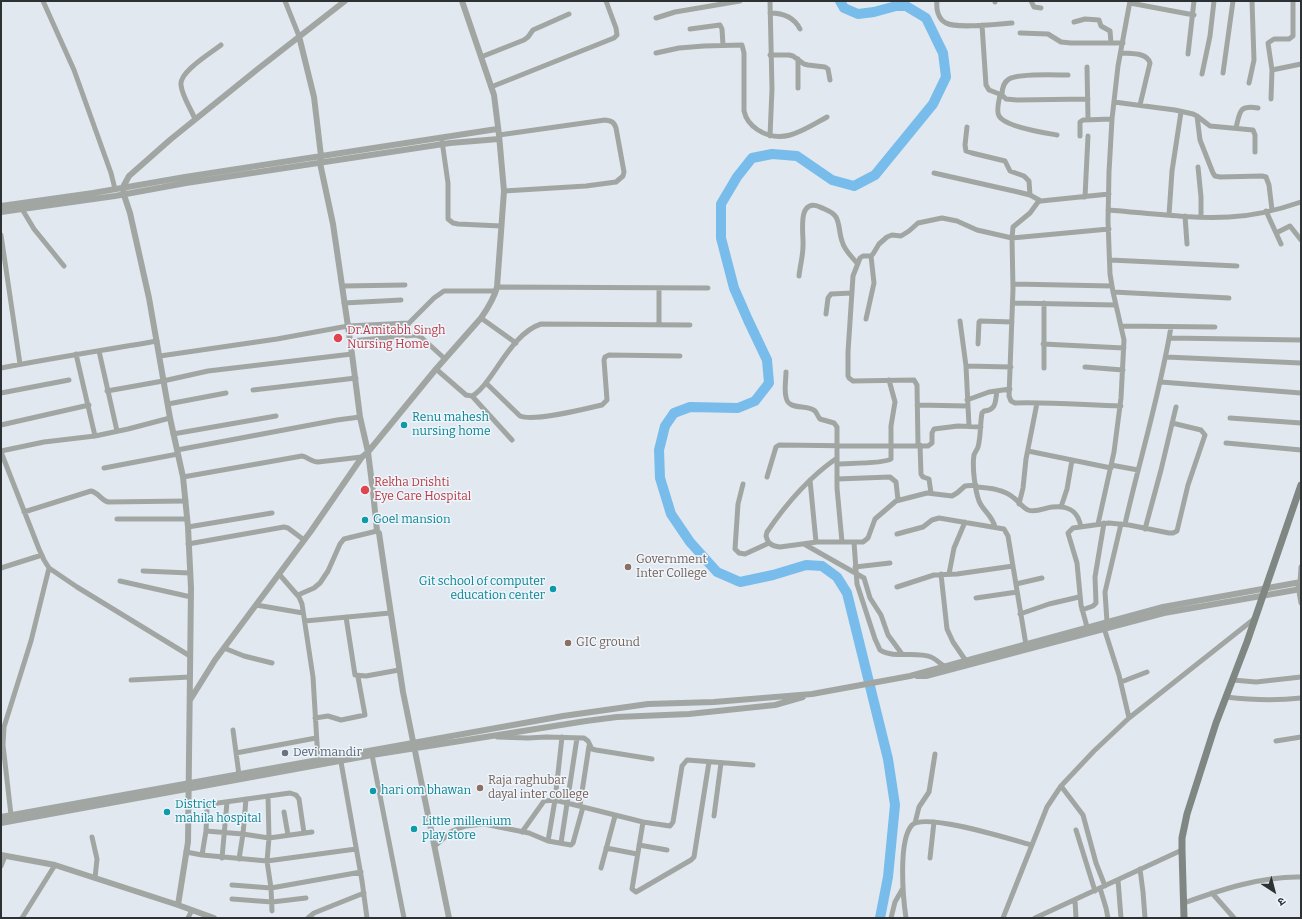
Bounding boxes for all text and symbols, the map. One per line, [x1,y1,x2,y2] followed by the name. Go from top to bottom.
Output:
[347,324,446,352] place label: Dr.Amitabh Singh Nursing Home
[332,332,344,344] marker: Dr.Amitabh Singh Nursing Home
[412,411,491,439] place label: Renu mahesh nursing home
[399,420,409,430] marker: Renu mahesh nursing home
[374,476,471,504] place label: Rekha Drishti Eye Care Hospital
[359,484,371,496] marker: Rekha Drishti Eye Care Hospital
[373,513,451,527] place label: Goel mansion
[360,515,370,525] marker: Goel mansion
[636,553,707,581] place label: Government Inter College
[623,562,633,572] marker: Government Inter College
[419,575,545,603] place label: Git school of computer education center
[548,584,558,594] marker: Git school of computer education center
[576,636,640,650] place label: GIC ground
[563,638,573,648] marker: GIC ground
[293,746,362,760] place label: Devi mandir
[280,748,290,758] marker: Devi mandir
[488,774,589,802] place label: Raja raghubar dayal inter college
[475,783,485,793] marker: Raja raghubar dayal inter college
[381,784,471,798] place label: hari om bhawan
[368,786,378,796] marker: hari om bhawan
[175,798,261,826] place label: District mahila hospital
[162,807,172,817] marker: District mahila hospital
[422,815,512,843] place label: Little millenium play store
[409,824,419,834] marker: Little millenium play store
[1254,871,1294,911] north arrow
[1275,894,1288,908] text: उ

